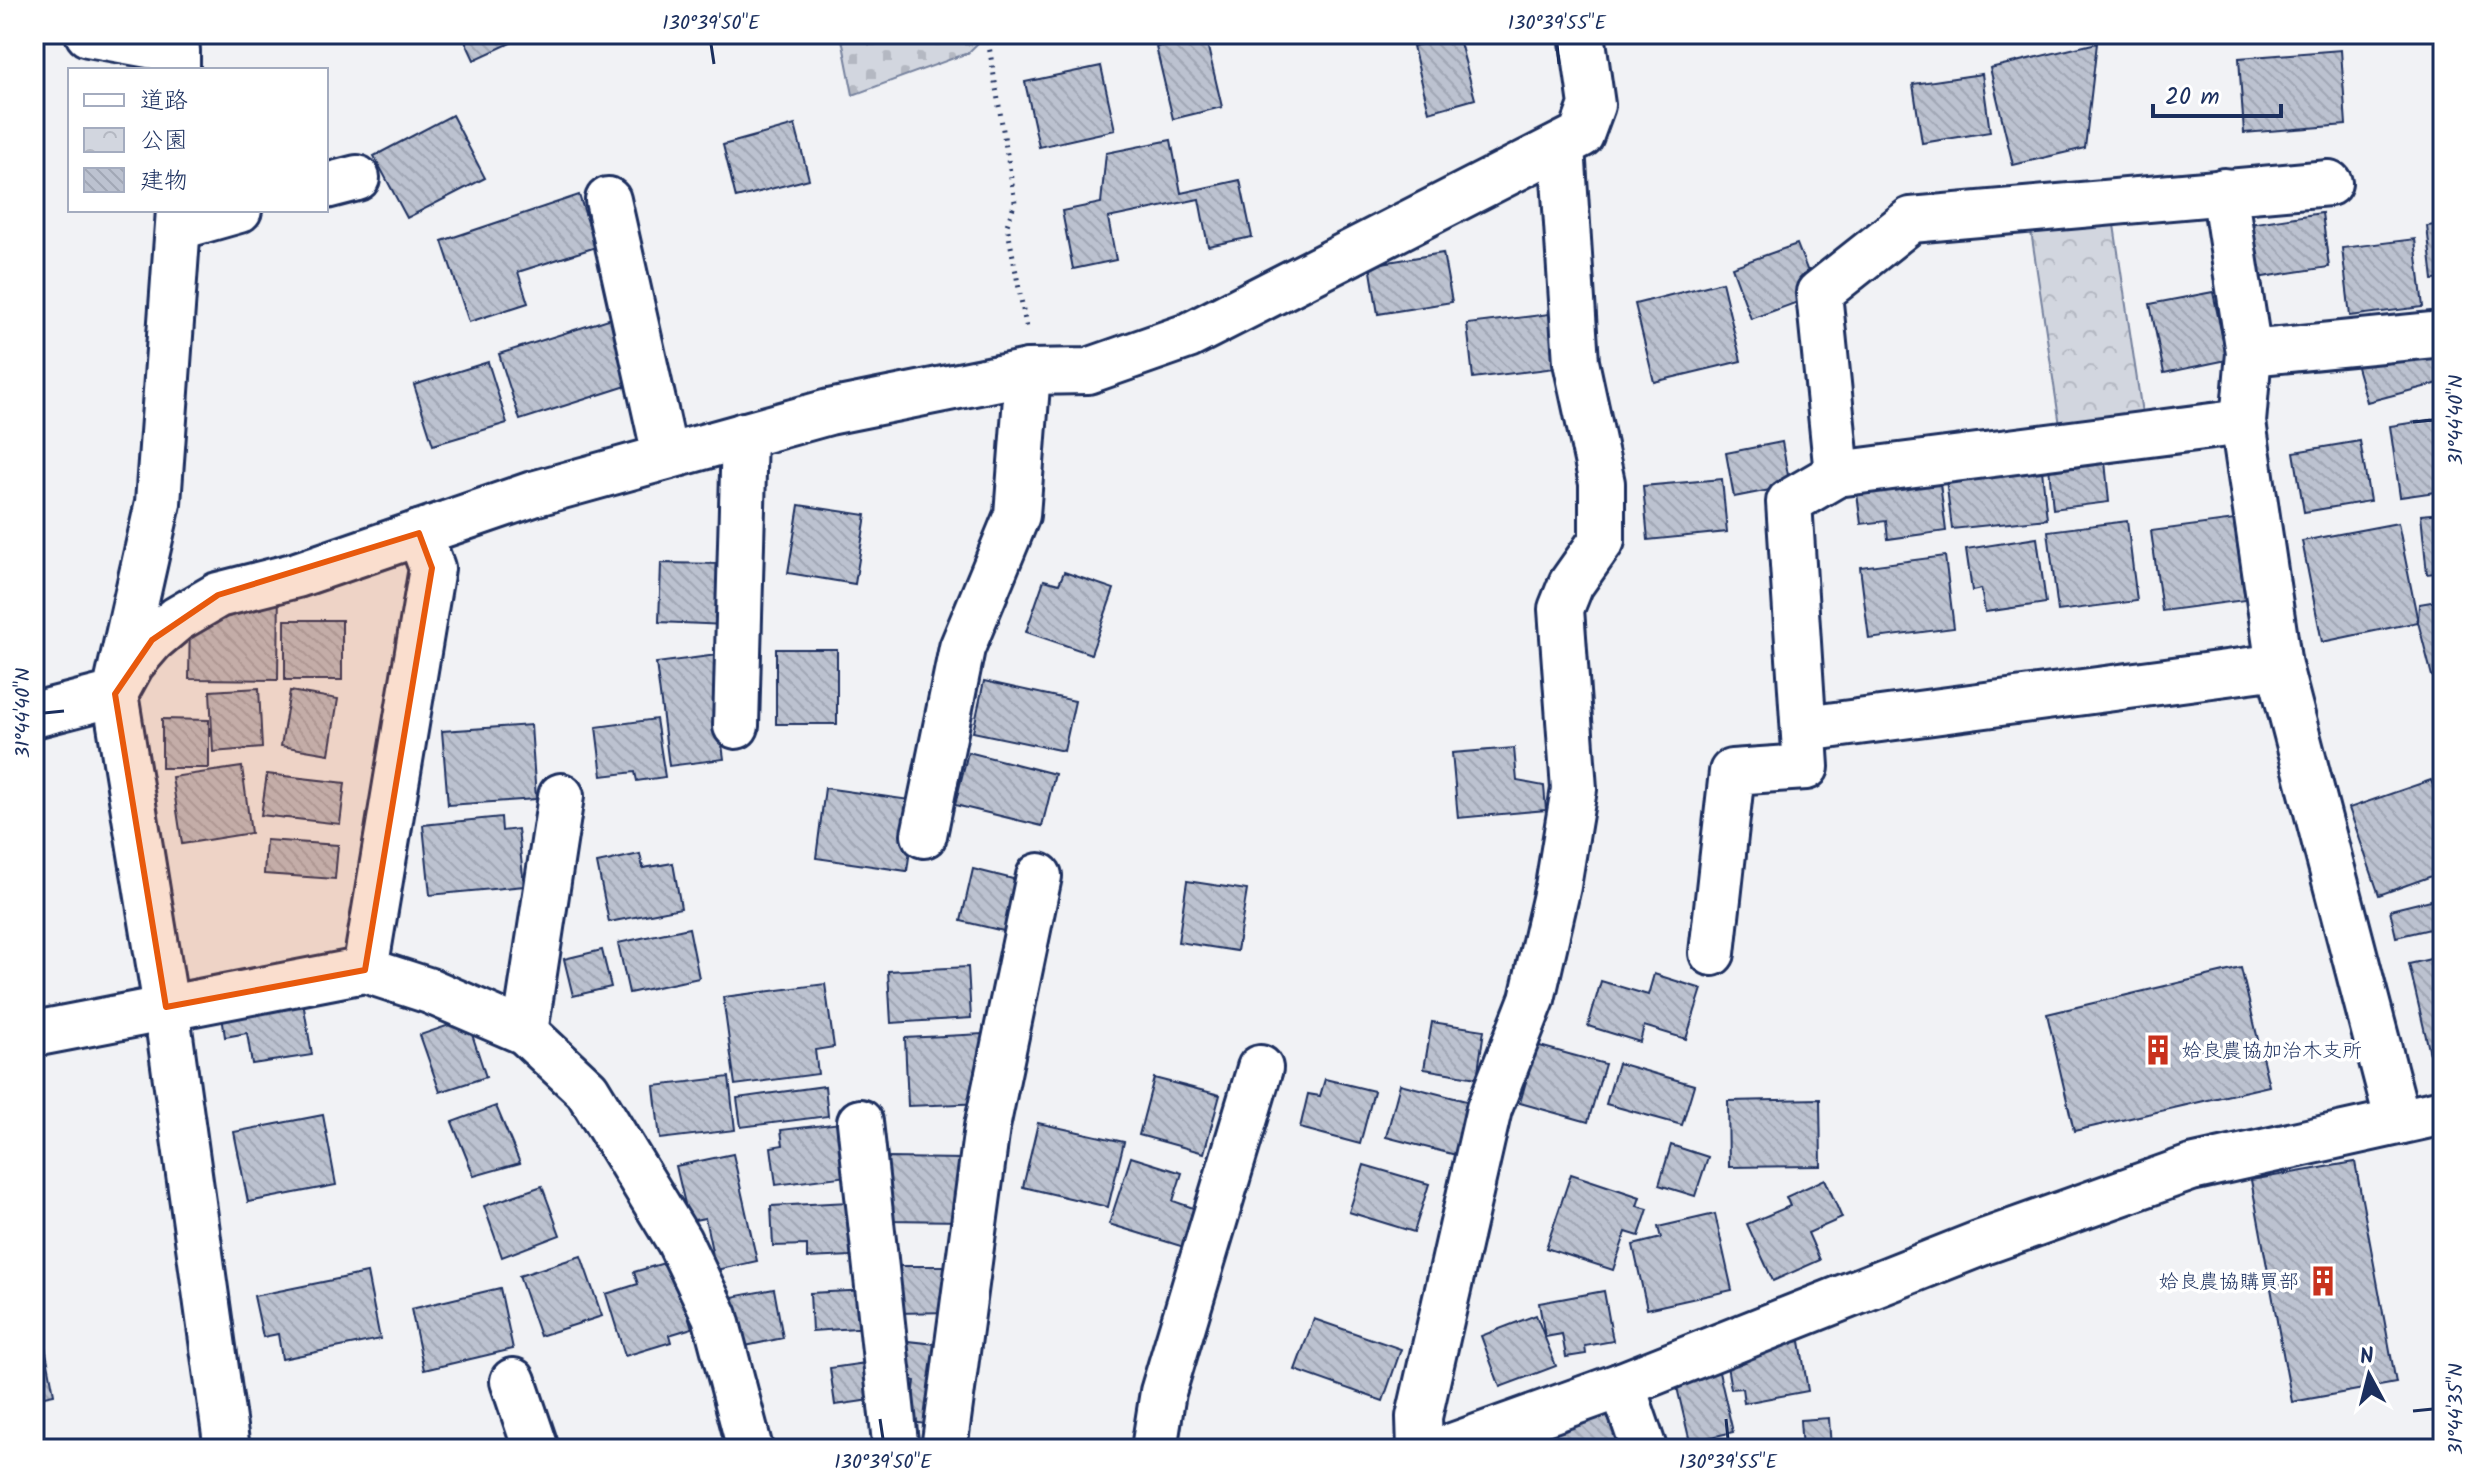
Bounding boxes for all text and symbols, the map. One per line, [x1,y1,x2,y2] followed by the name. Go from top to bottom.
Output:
[662,8,761,40] text: 130°39'50"E
[1508,8,1607,40] text: 130°39'55"E
[68,68,328,212] legend
[2153,68,2281,118] scale bar
[2165,78,2220,117] text: 20 m
[140,82,188,121] text: 道路
[140,122,188,161] text: 公園
[140,162,188,201] text: 建物
[2441,375,2473,465] text: 31°44'40"N
[8,668,40,758] text: 31°44'40"N
[2141,1033,2175,1067] building icon: 姶良農協加治木支所
[2182,1036,2362,1068] place label: 姶良農協加治木支所
[2306,1264,2340,1298] building icon: 姶良農協購買部
[2159,1267,2299,1299] place label: 姶良農協購買部
[2329,1335,2409,1415] north arrow
[2358,1339,2376,1376] text: N
[2441,1363,2473,1455] text: 31°44'35"N
[834,1447,933,1479] text: 130°39'50"E
[1679,1447,1778,1479] text: 130°39'55"E

